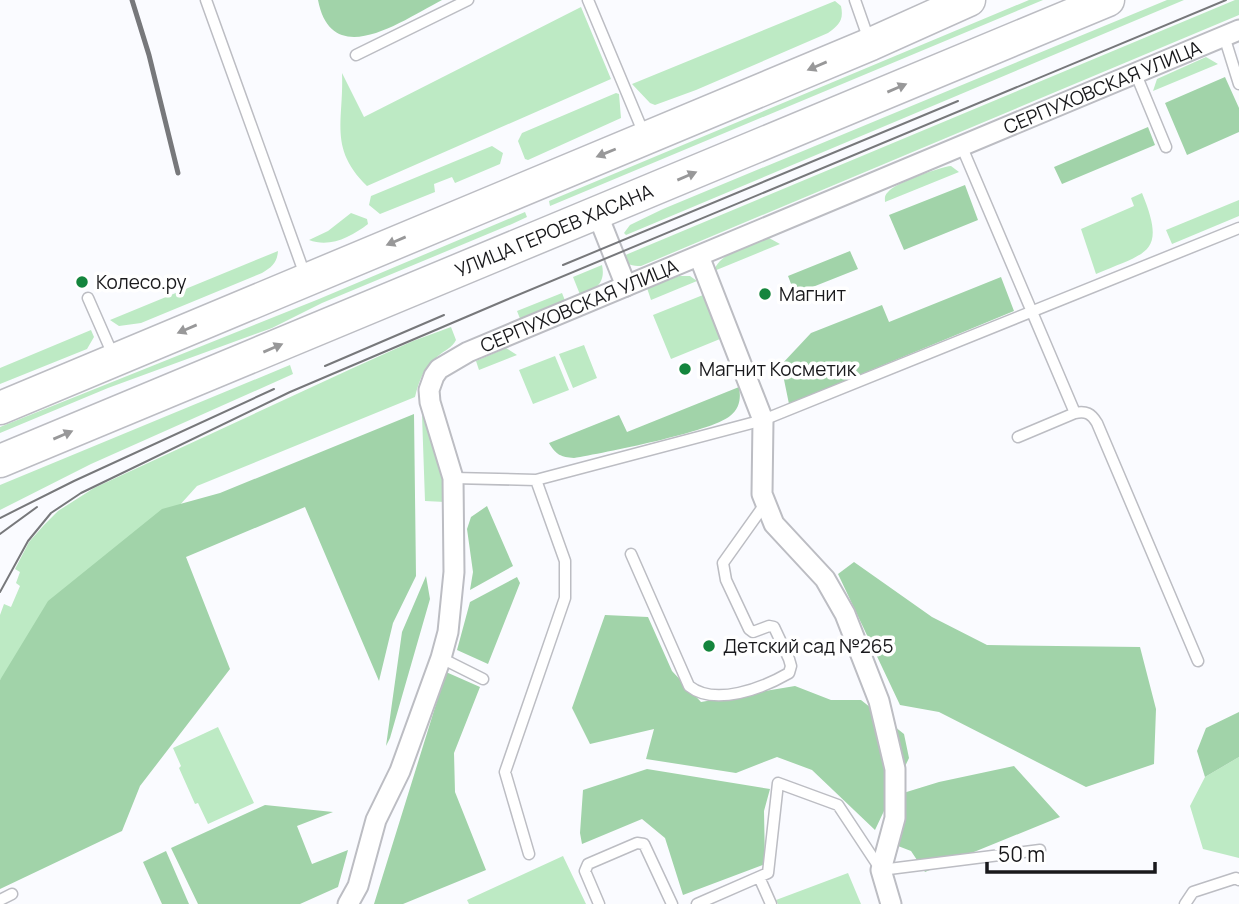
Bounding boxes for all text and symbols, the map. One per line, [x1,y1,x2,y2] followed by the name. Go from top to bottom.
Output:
[999,34,1205,140] street label: СЕРПУХОВСКАЯ УЛИЦА
[806,61,827,72] one-way arrow
[887,83,908,94] one-way arrow
[596,148,617,159] one-way arrow
[677,170,697,182] one-way arrow
[451,178,657,283] street label: УЛИЦА ГЕРОЕВ ХАСАНА
[386,236,407,247] one-way arrow
[476,253,682,358] street label: СЕРПУХОВСКАЯ УЛИЦА
[96,269,187,295] place label: Колесо.ру
[74,274,90,290] marker: Колесо.ру
[779,281,846,307] place label: Магнит
[757,286,773,302] marker: Магнит
[176,324,197,335] one-way arrow
[263,342,284,353] one-way arrow
[699,356,857,382] place label: Магнит Косметик
[677,361,693,377] marker: Магнит Косметик
[53,429,73,441] one-way arrow
[723,633,894,659] place label: Детский сад №265
[701,638,717,654] marker: Детский сад №265
[987,830,1155,874] scale bar
[998,840,1045,868] text: 50 m

